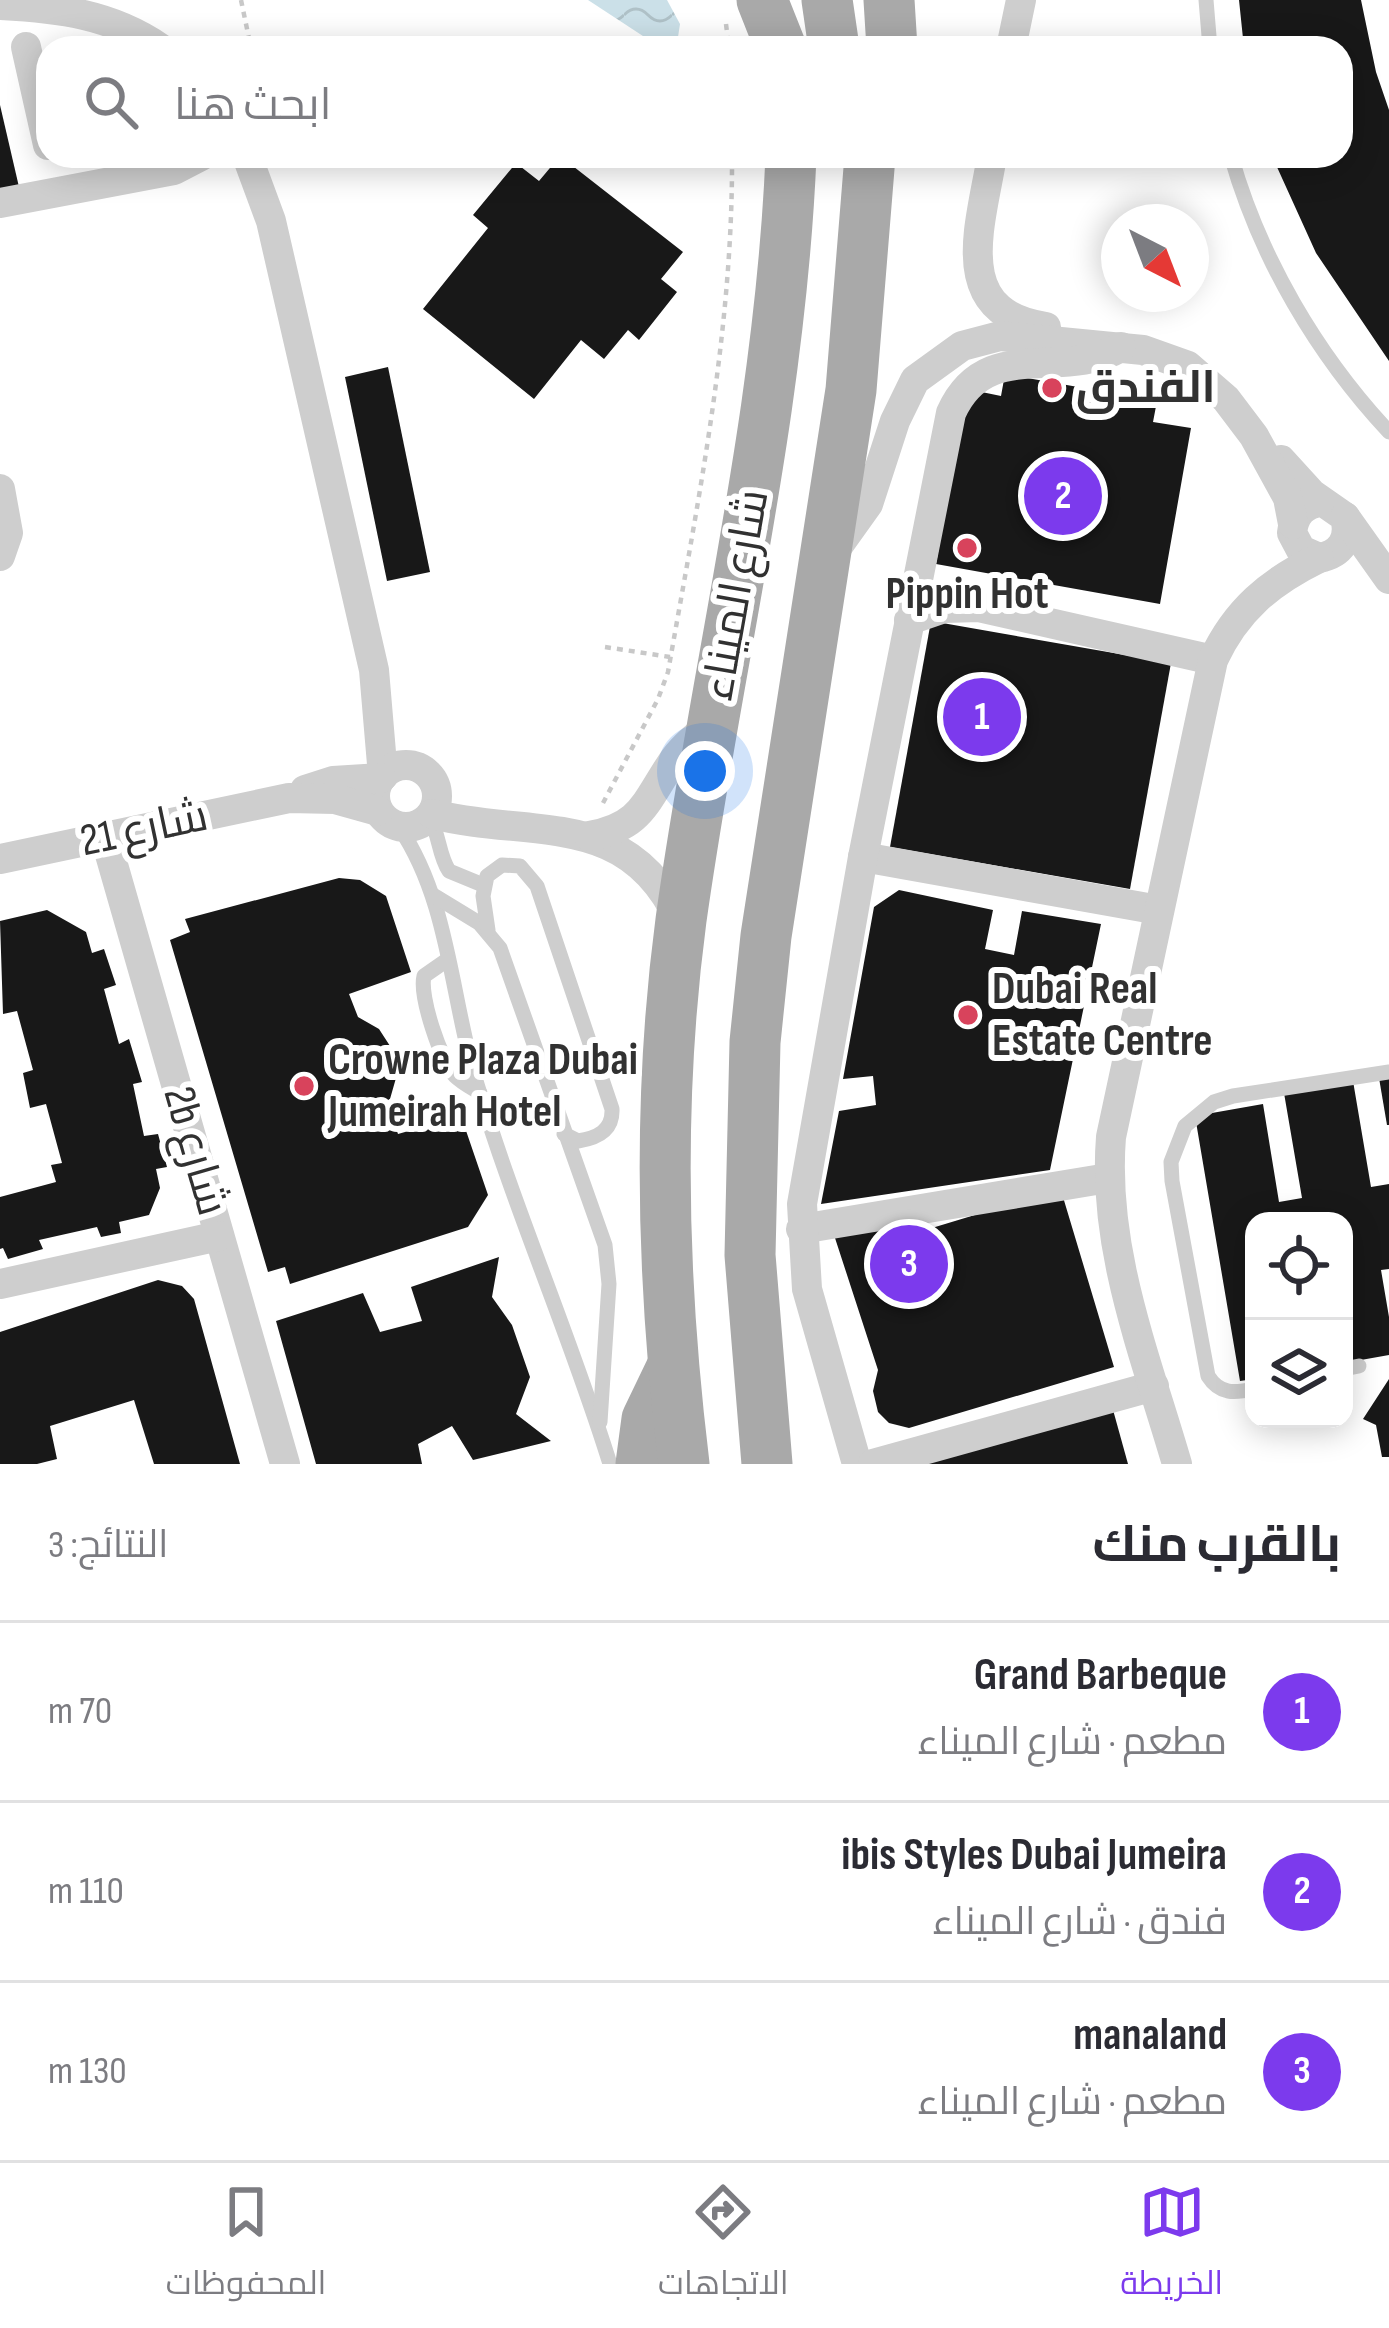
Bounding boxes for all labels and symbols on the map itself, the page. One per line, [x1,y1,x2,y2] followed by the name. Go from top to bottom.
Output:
[1101,204,1209,312] north arrow
[1076,361,1216,416] place label: الفندق
[1039,375,1065,401] marker: الفندق
[1024,451,1102,541] pin: 2
[690,485,783,705] street label: شارع الميناء
[954,535,980,561] marker: Pippin Hot
[885,567,1049,622] place label: Pippin Hot
[943,672,1021,762] pin: 1
[675,741,735,801] your location
[75,789,213,870] street label: شارع 21
[992,962,1213,1069] place label: Dubai Real Estate Centre
[955,1002,981,1028] marker: Dubai Real Estate Centre
[327,1033,638,1140] place label: Crowne Plaza Dubai Jumeirah Hotel
[291,1073,317,1099] marker: Crowne Plaza Dubai Jumeirah Hotel
[149,1080,240,1222] street label: 2b شارع
[870,1219,948,1309] pin: 3

